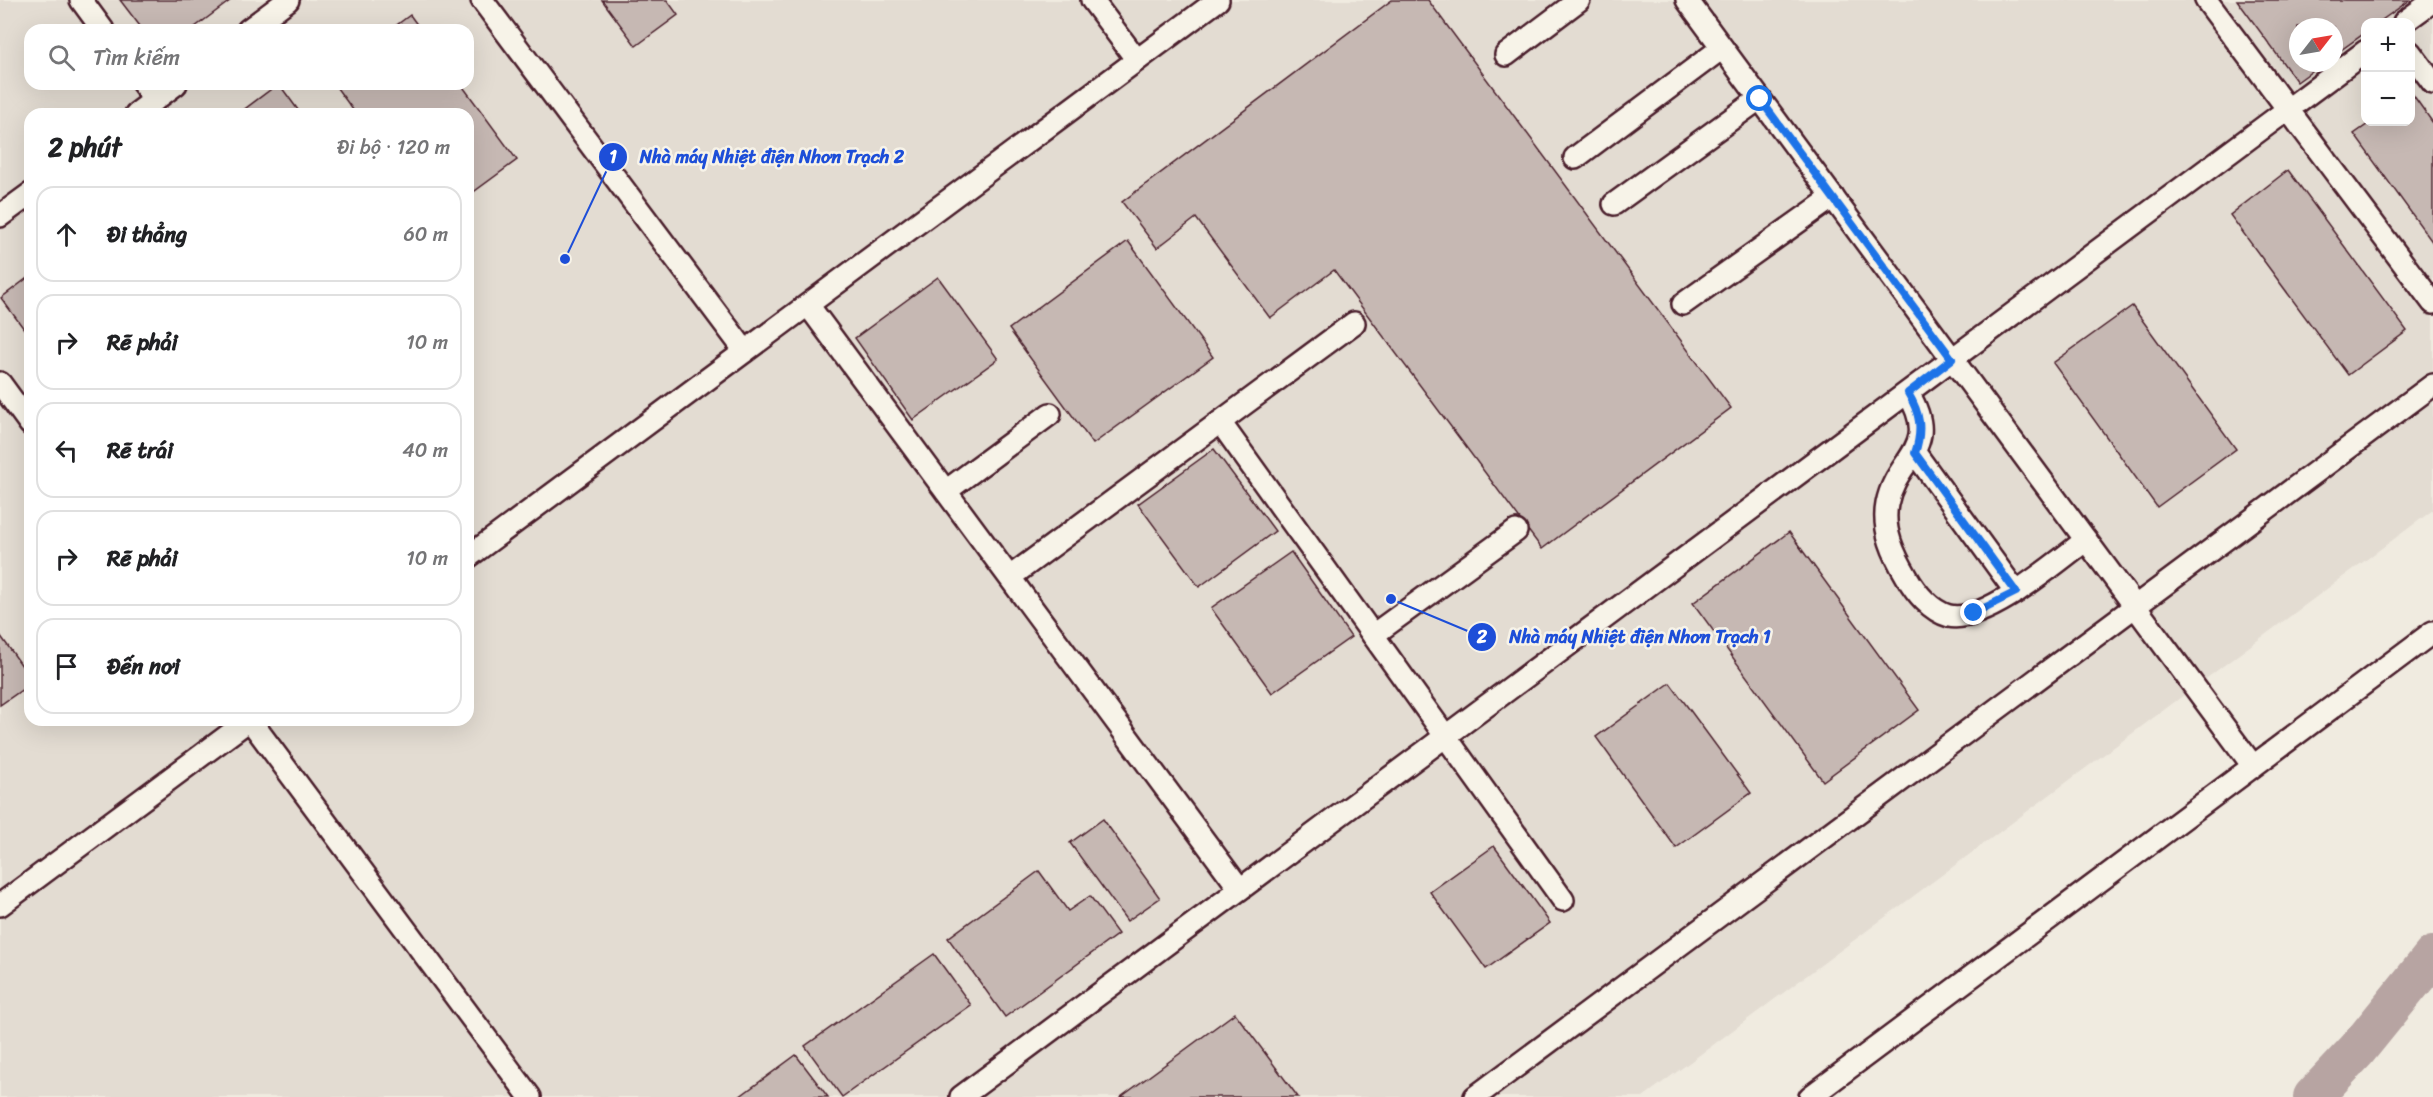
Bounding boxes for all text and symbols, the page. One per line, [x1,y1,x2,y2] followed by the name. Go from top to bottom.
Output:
[2289,18,2343,72] north arrow
[2361,18,2415,126] map controls
[2361,18,2415,72] button: +
[24,24,474,90] search box
[93,38,180,77] text: Tìm kiếm
[45,41,78,74] icon: search
[2361,72,2415,126] button: −
[1746,85,1772,111] route start
[48,124,122,170] text: 2 phút
[337,130,450,165] text: Đi bộ · 120 m
[598,139,917,175] callout: Nhà máy Nhiệt điện Nhơn Trạch 2
[609,141,617,173] text: 1
[639,141,905,173] text: Nhà máy Nhiệt điện Nhơn Trạch 2
[107,215,187,254] text: Đi thẳng
[403,217,448,252] text: 60 m
[50,218,83,251] icon: ahead
[107,323,178,362] text: Rẽ phải
[406,325,448,360] text: 10 m
[50,326,83,359] icon: right
[107,431,173,470] text: Rẽ trái
[402,433,448,468] text: 40 m
[50,434,83,467] icon: left
[107,539,178,578] text: Rẽ phải
[406,541,448,576] text: 10 m
[50,542,83,575] icon: right
[1960,599,1986,625] route end
[1467,619,1783,655] callout: Nhà máy Nhiệt điện Nhơn Trạch 1
[1476,621,1488,653] text: 2
[1508,621,1771,653] text: Nhà máy Nhiệt điện Nhơn Trạch 1
[107,647,180,686] text: Đến nơi
[50,650,83,683] icon: arrive

